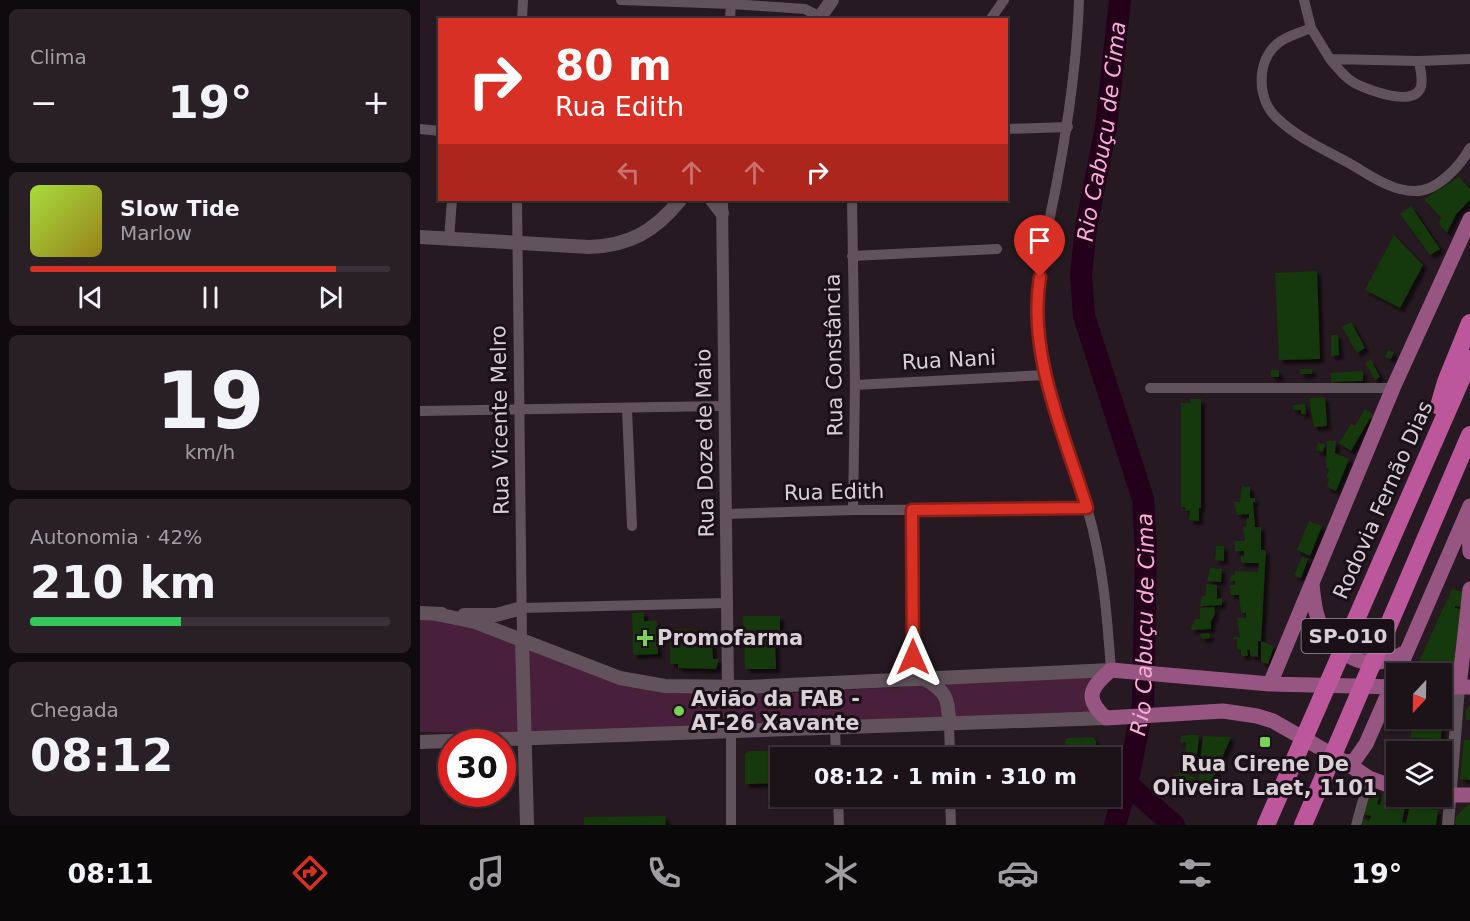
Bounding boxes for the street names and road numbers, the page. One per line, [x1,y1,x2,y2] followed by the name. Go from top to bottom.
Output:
[821,273,847,437] street label: Rua Constância
[486,325,514,515] street label: Rua Vicente Melro
[901,346,997,374] street label: Rua Nani
[691,348,719,538] street label: Rua Doze de Maio
[1328,397,1438,603] street label: Rodovia Fernão Dias
[784,479,884,505] street label: Rua Edith
[1302,619,1394,653] road number: SP-010

